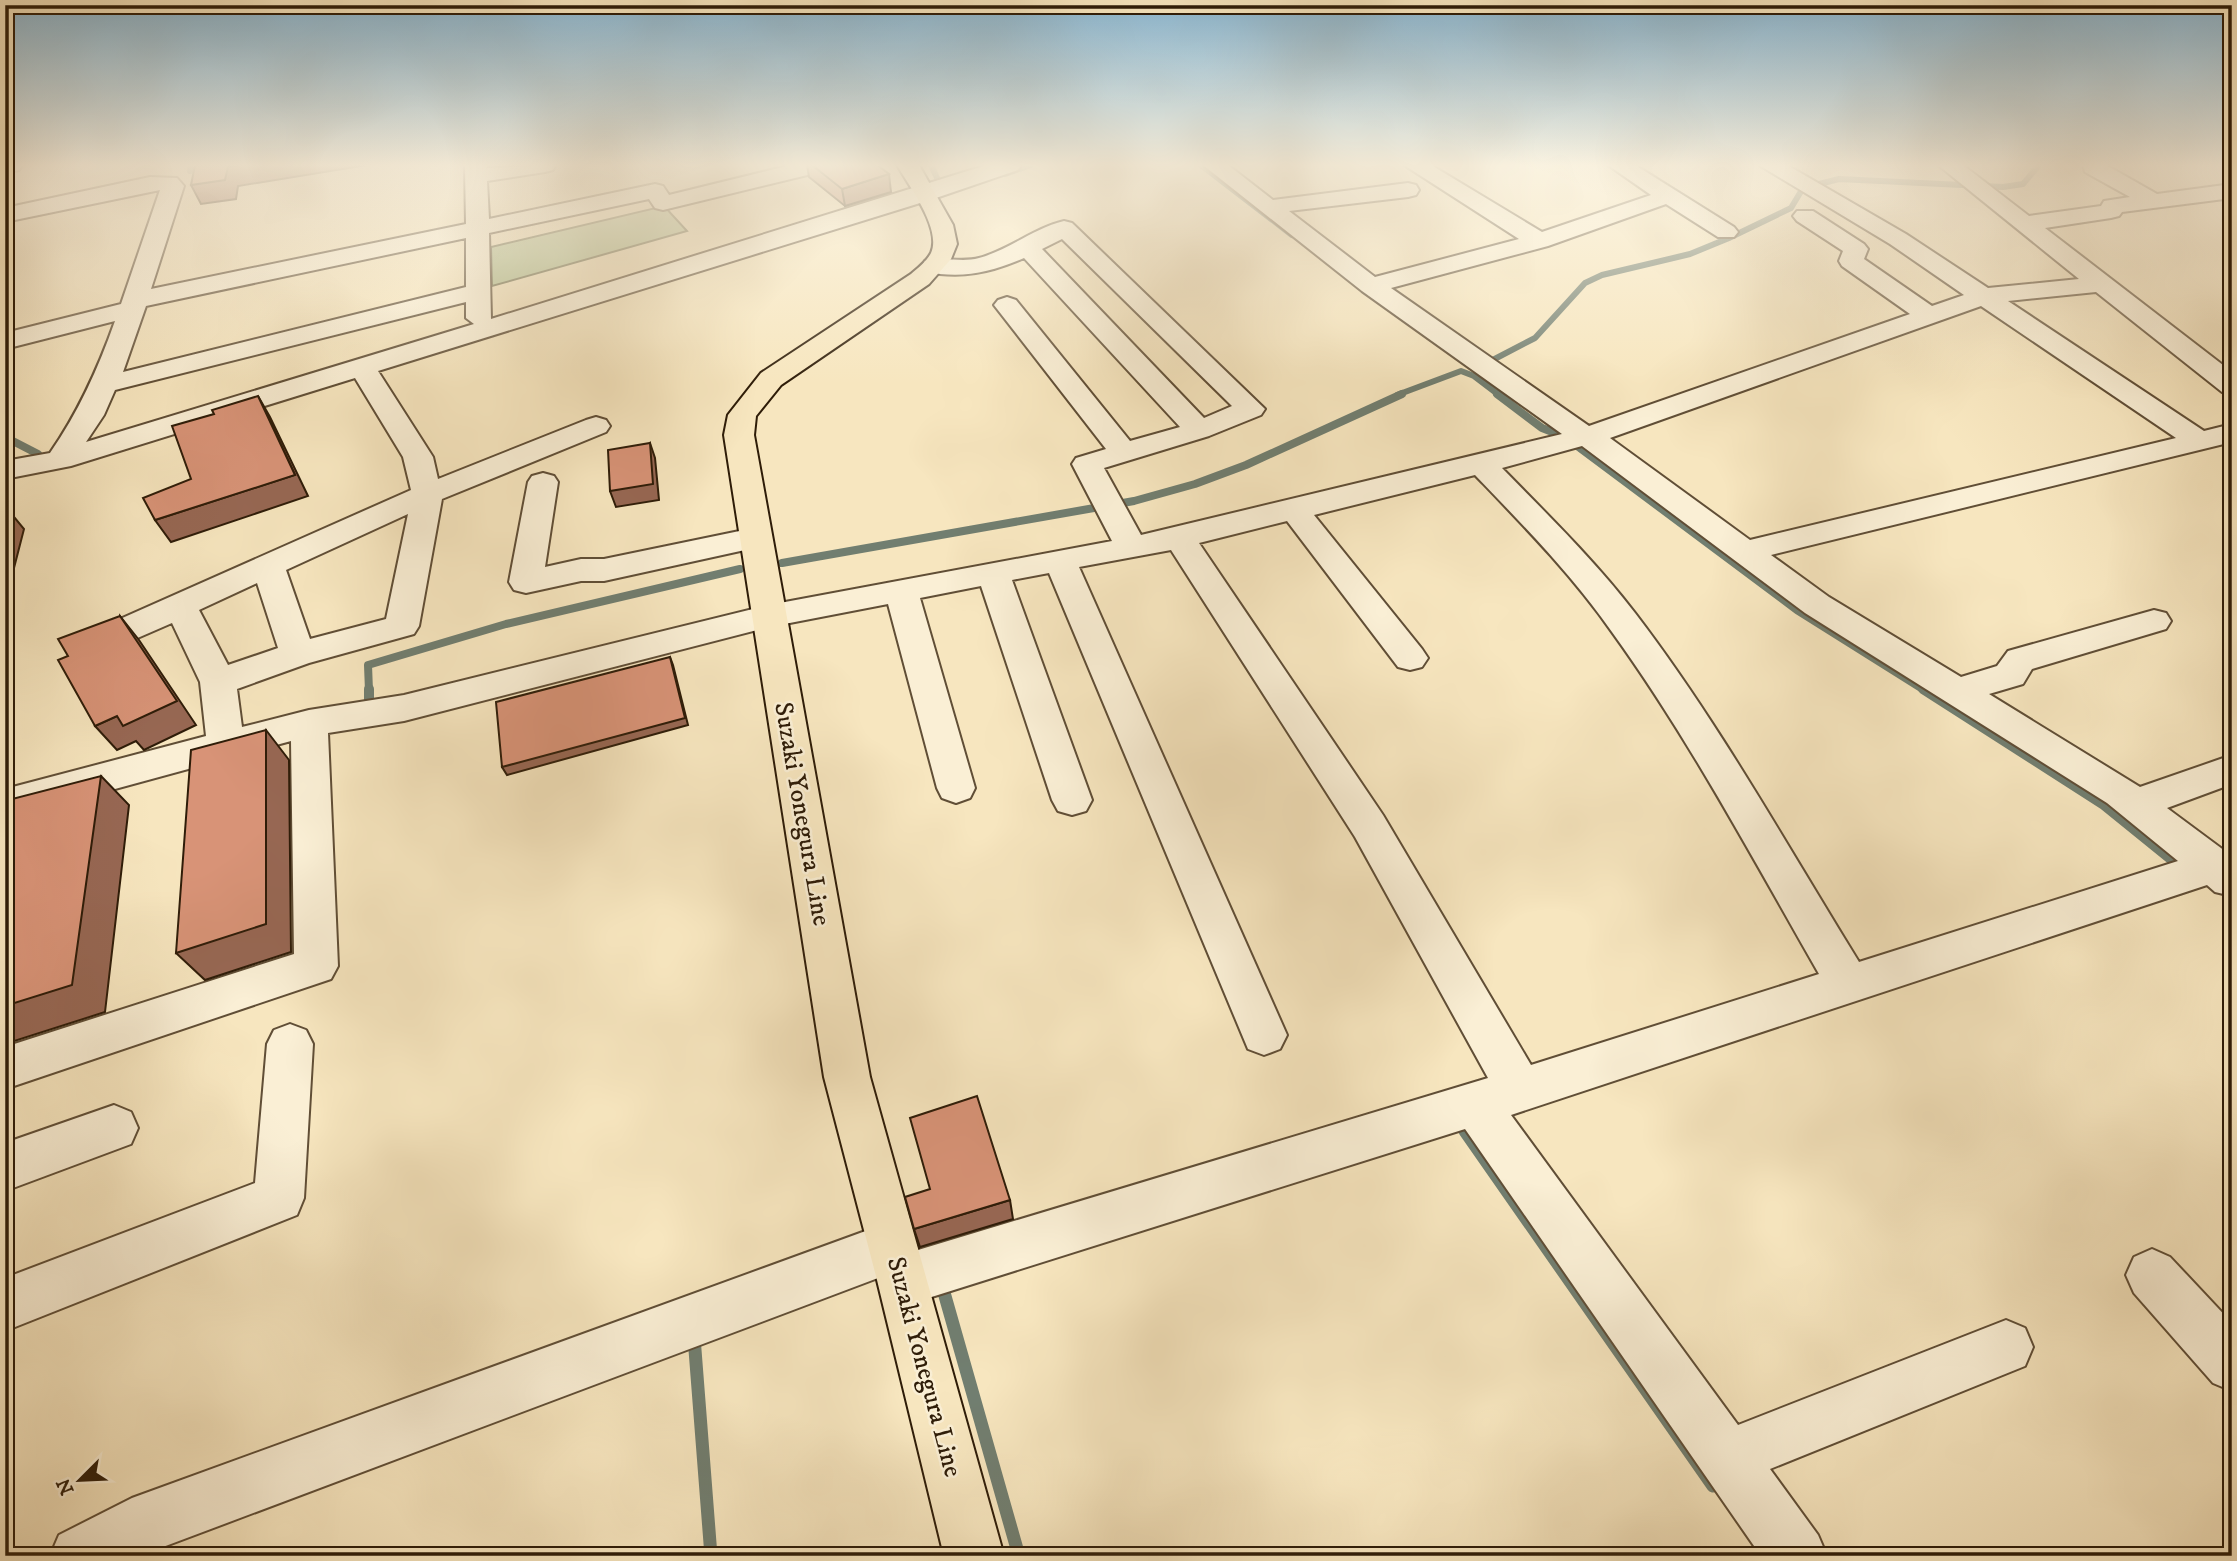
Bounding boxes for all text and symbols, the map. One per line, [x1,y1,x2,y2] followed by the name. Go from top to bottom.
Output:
[766,700,838,928] street label: Suzaki Yonegura Line
[879,1253,969,1481] street label: Suzaki Yonegura Line
[46,1446,116,1516] north arrow
[52,1474,80,1498] text: N

